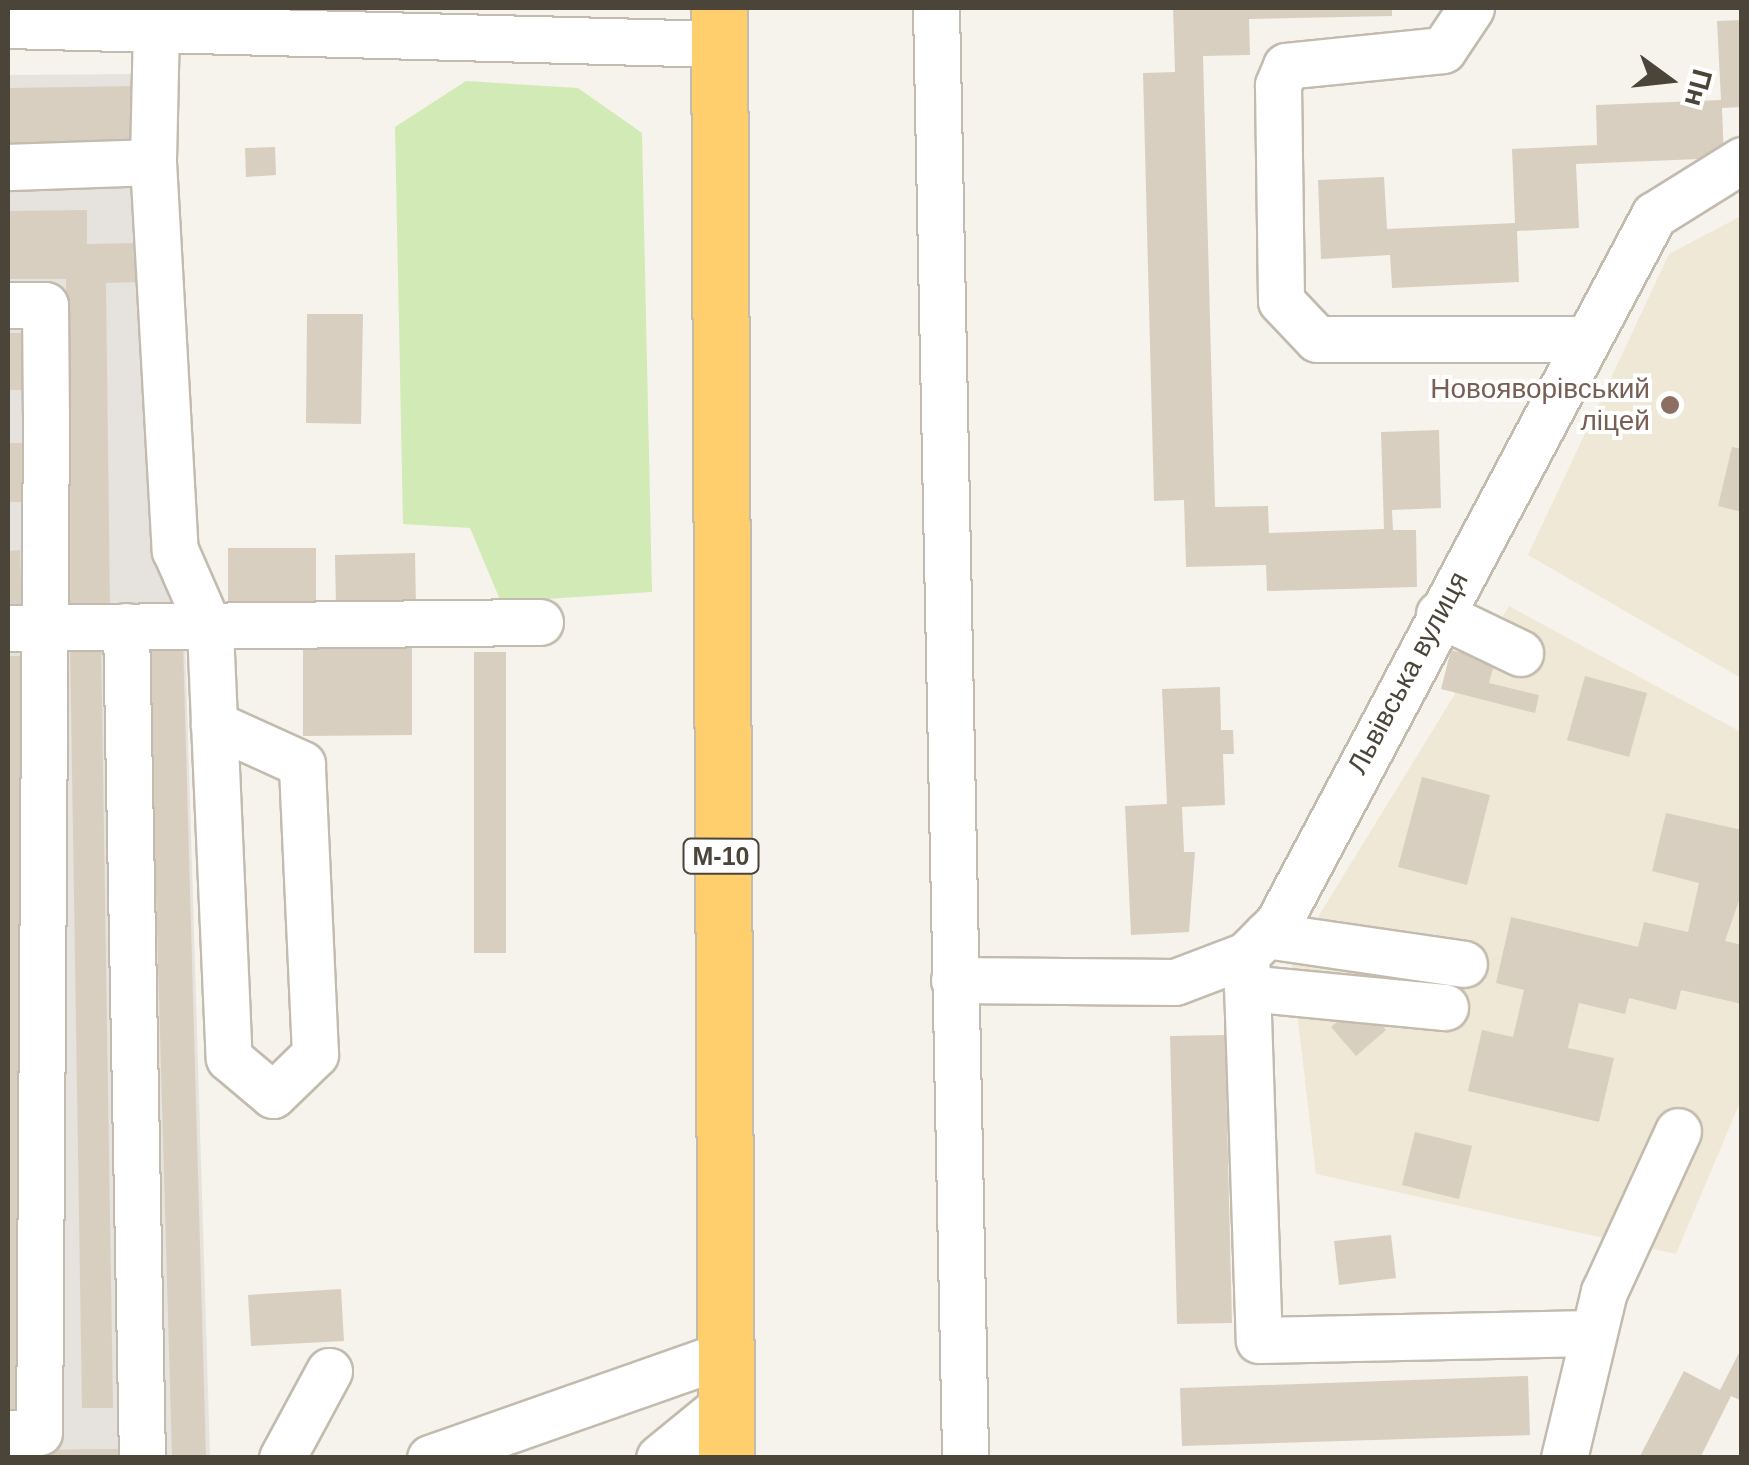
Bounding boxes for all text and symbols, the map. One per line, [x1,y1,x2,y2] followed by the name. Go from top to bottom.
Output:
[1619,30,1719,130] north arrow
[1679,66,1718,110] text: Пн
[1430,372,1650,438] place label: Новояворівський ліцей
[1659,394,1681,416] marker: Новояворівський ліцей
[1341,566,1475,780] street label: Львівська вулиця
[681,836,761,876] road number: М-10

